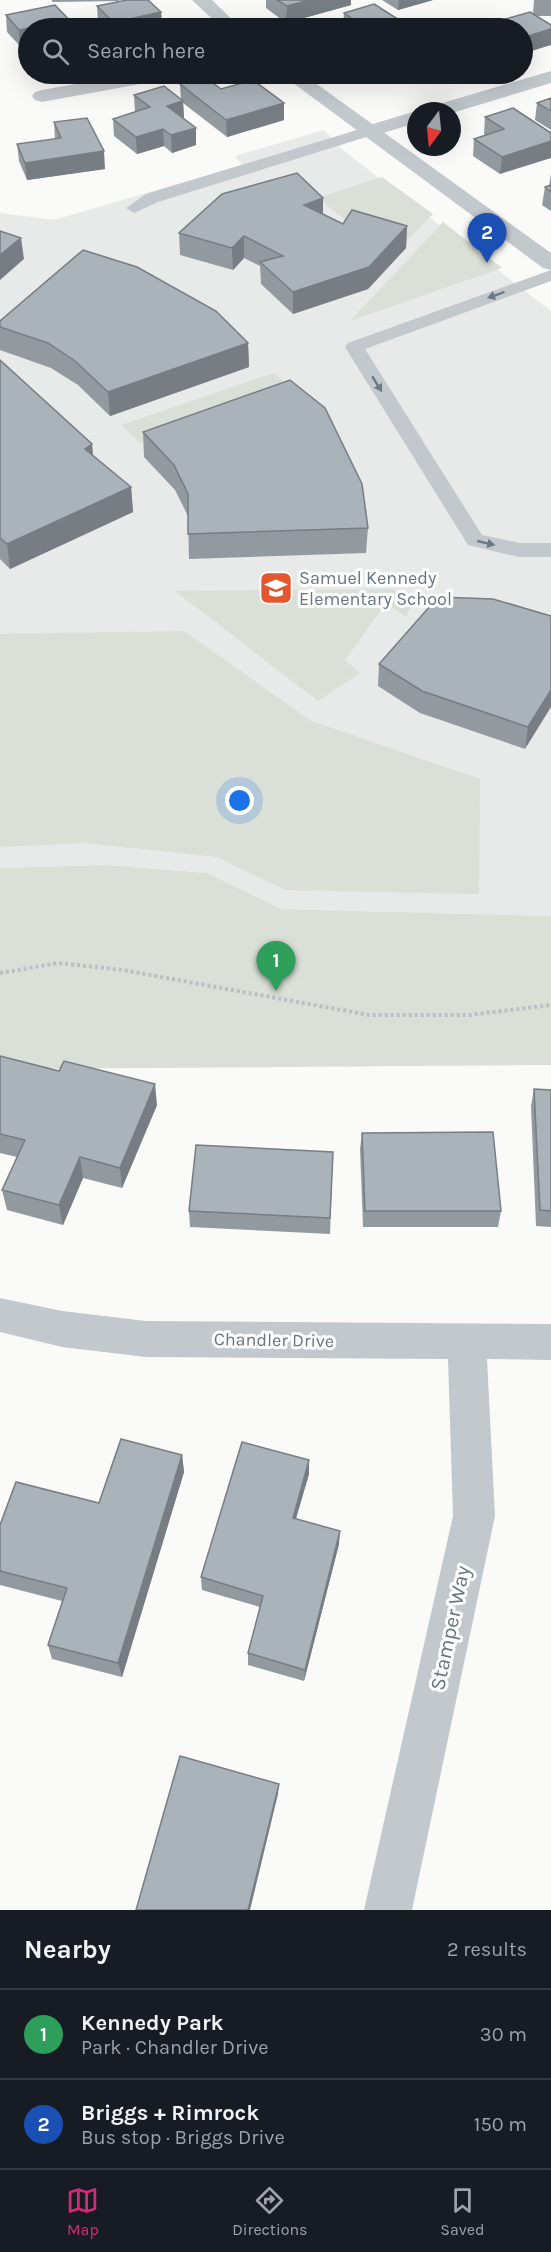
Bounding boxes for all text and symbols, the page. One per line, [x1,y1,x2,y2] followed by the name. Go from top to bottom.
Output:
[18,18,533,84] search box
[39,35,72,68] icon: search
[87,38,205,64] text: Search here
[407,102,461,156] north arrow
[468,214,506,263] pin: 2
[487,291,505,300] one-way arrow
[372,376,383,392] one-way arrow
[476,538,495,548] one-way arrow
[299,567,452,610] place label: Samuel Kennedy Elementary School
[258,570,294,606] school or university icon: Samuel Kennedy Elementary School
[225,786,254,815] your location
[256,942,296,991] pin: 1
[214,1328,334,1352] street label: Chandler Drive
[425,1563,475,1693] street label: Stamper Way
[24,1934,111,1965] text: Nearby
[447,1938,527,1961] text: 2 results
[81,2010,224,2036] text: Kennedy Park
[40,2023,47,2046] text: 1
[480,2023,527,2046] text: 30 m
[81,2036,268,2059] text: Park · Chandler Drive
[81,2100,259,2126] text: Briggs + Rimrock
[37,2113,50,2136] text: 2
[474,2113,527,2136] text: 150 m
[81,2126,285,2149] text: Bus stop · Briggs Drive
[66,2184,99,2239] tab: Map
[232,2184,307,2239] tab: Directions
[440,2184,485,2239] tab: Saved

